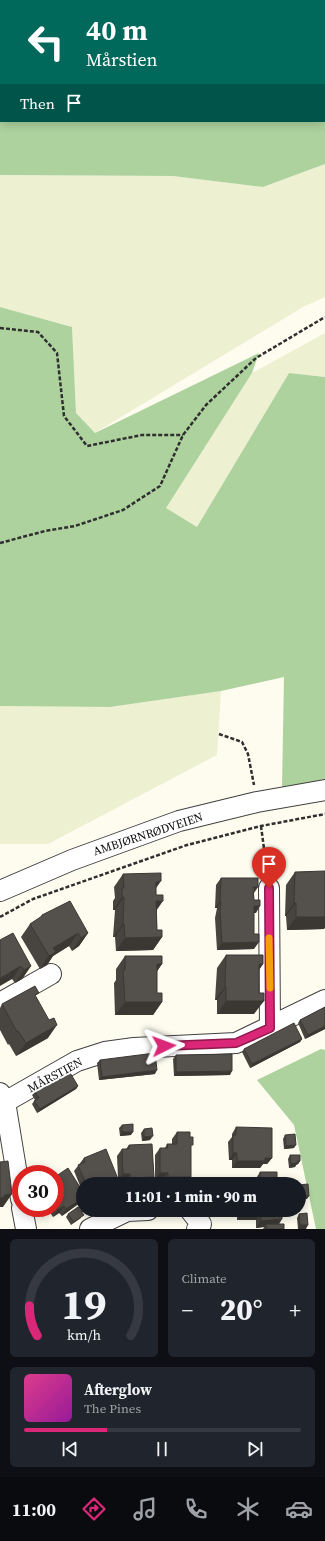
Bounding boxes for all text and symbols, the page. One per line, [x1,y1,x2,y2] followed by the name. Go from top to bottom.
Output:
[86,11,148,49] text: 40 m
[20,16,72,68] icon: left
[86,47,158,72] text: Mårstien
[63,92,85,114] icon: arrive
[20,93,55,114] text: Then
[91,809,205,859] street label: AMBJØRNRØDVEIEN
[252,847,286,888] pin
[258,853,280,875] icon: arrive
[143,1025,185,1067] position arrow
[25,1054,86,1096] street label: MÅRSTIEN
[12,1165,64,1217] speed limit sign: 30
[125,1186,257,1207] text: 11:01 · 1 min · 90 m
[182,1270,227,1287] text: Climate
[61,1276,106,1333] text: 19
[220,1289,263,1330] text: 20°
[182,1295,193,1325] text: −
[289,1295,301,1325] text: +
[67,1325,101,1345] text: km/h
[84,1379,152,1400] text: Afterglow
[84,1400,141,1417] text: The Pines
[59,1438,81,1460] icon: previous
[151,1438,173,1460] icon: pause
[244,1438,266,1460] icon: next
[80,1495,108,1523] icon: directions
[131,1495,159,1523] icon: music
[182,1495,210,1523] icon: phone
[234,1495,262,1523] icon: climate
[285,1495,313,1523] icon: car
[12,1497,56,1522] text: 11:00

